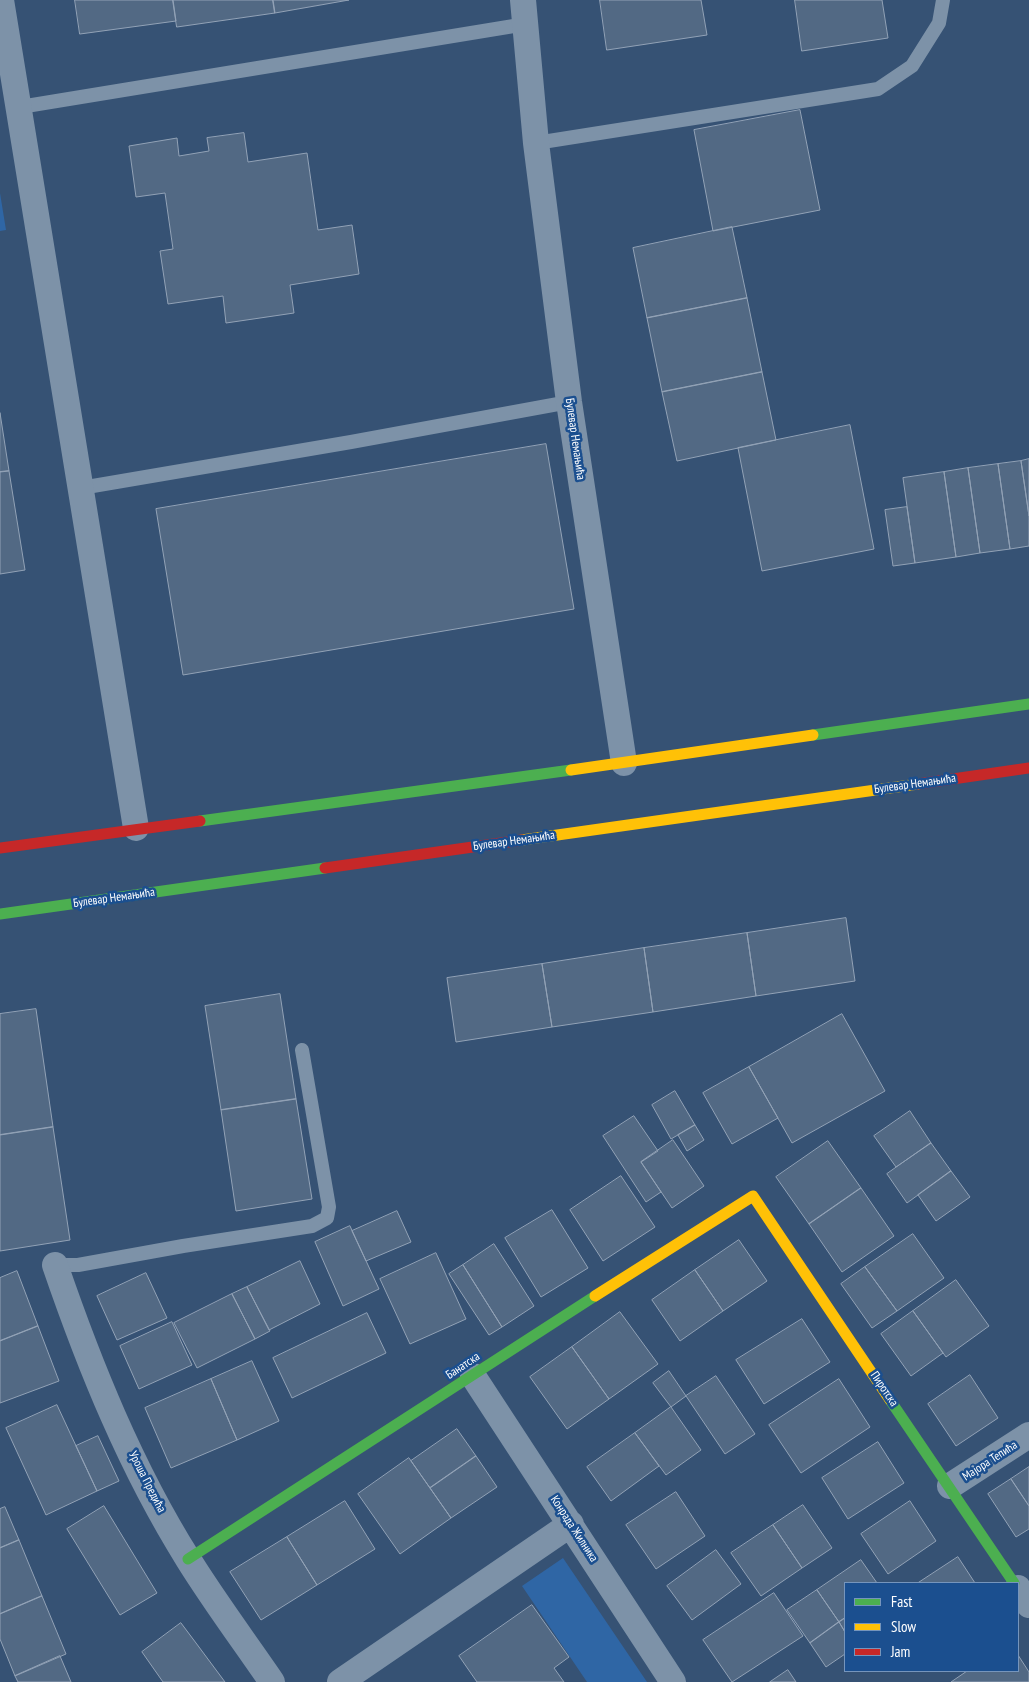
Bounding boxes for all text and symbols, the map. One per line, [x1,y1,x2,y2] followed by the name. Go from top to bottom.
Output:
[562,397,588,481] street label: Булевар Немањића
[873,771,957,797] street label: Булевар Немањића
[472,828,556,854] street label: Булевар Немањића
[72,885,156,911] street label: Булевар Немањића
[443,1350,483,1382] street label: Банатска
[867,1369,901,1409] street label: Пиротска
[960,1438,1020,1484] street label: Мајора Тепића
[125,1449,169,1515] street label: Уроша Предића
[547,1493,601,1565] street label: Конрада Жилника
[844,1582,1019,1672] legend
[891,1592,912,1611] text: Fast
[891,1617,916,1636] text: Slow
[891,1642,910,1661] text: Jam

